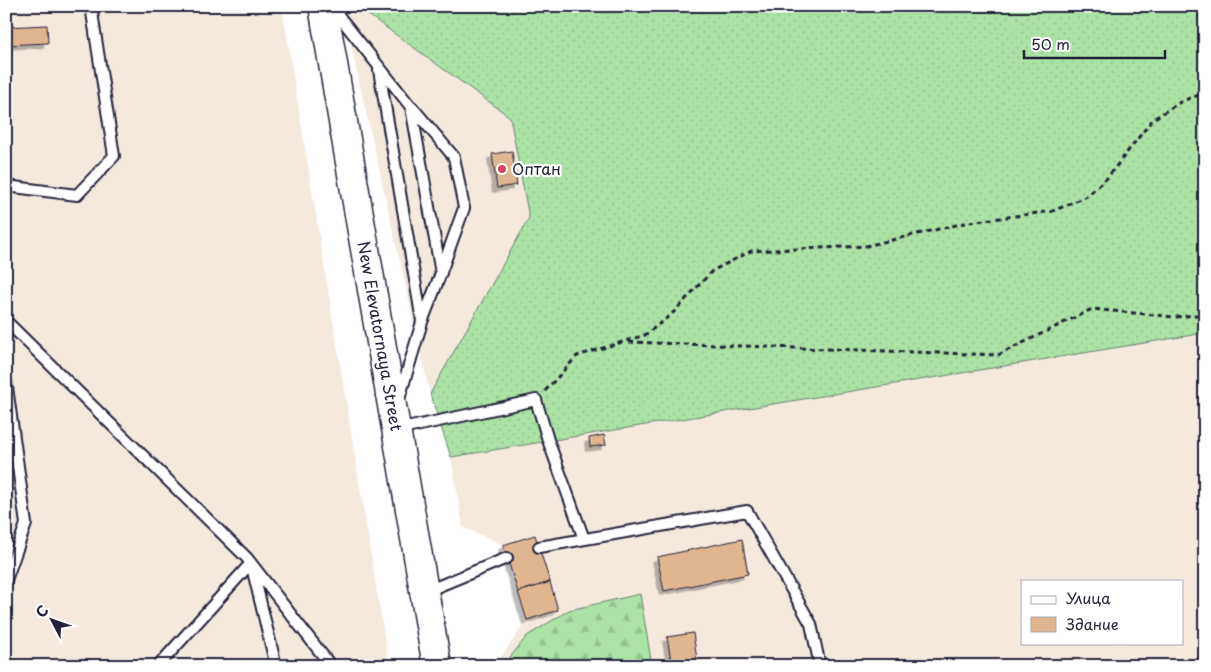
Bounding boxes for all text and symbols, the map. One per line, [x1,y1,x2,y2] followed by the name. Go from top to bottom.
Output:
[1024,28,1165,60] scale bar
[1031,32,1070,55] text: 50 m
[512,156,561,180] place label: Оптан
[496,163,508,175] marker: Оптан
[352,239,410,433] street label: New Elevatornaya Street
[1021,580,1184,644] legend
[1066,586,1111,609] text: Улица
[28,594,78,644] north arrow
[30,600,53,622] text: С
[1066,612,1119,635] text: Здание

